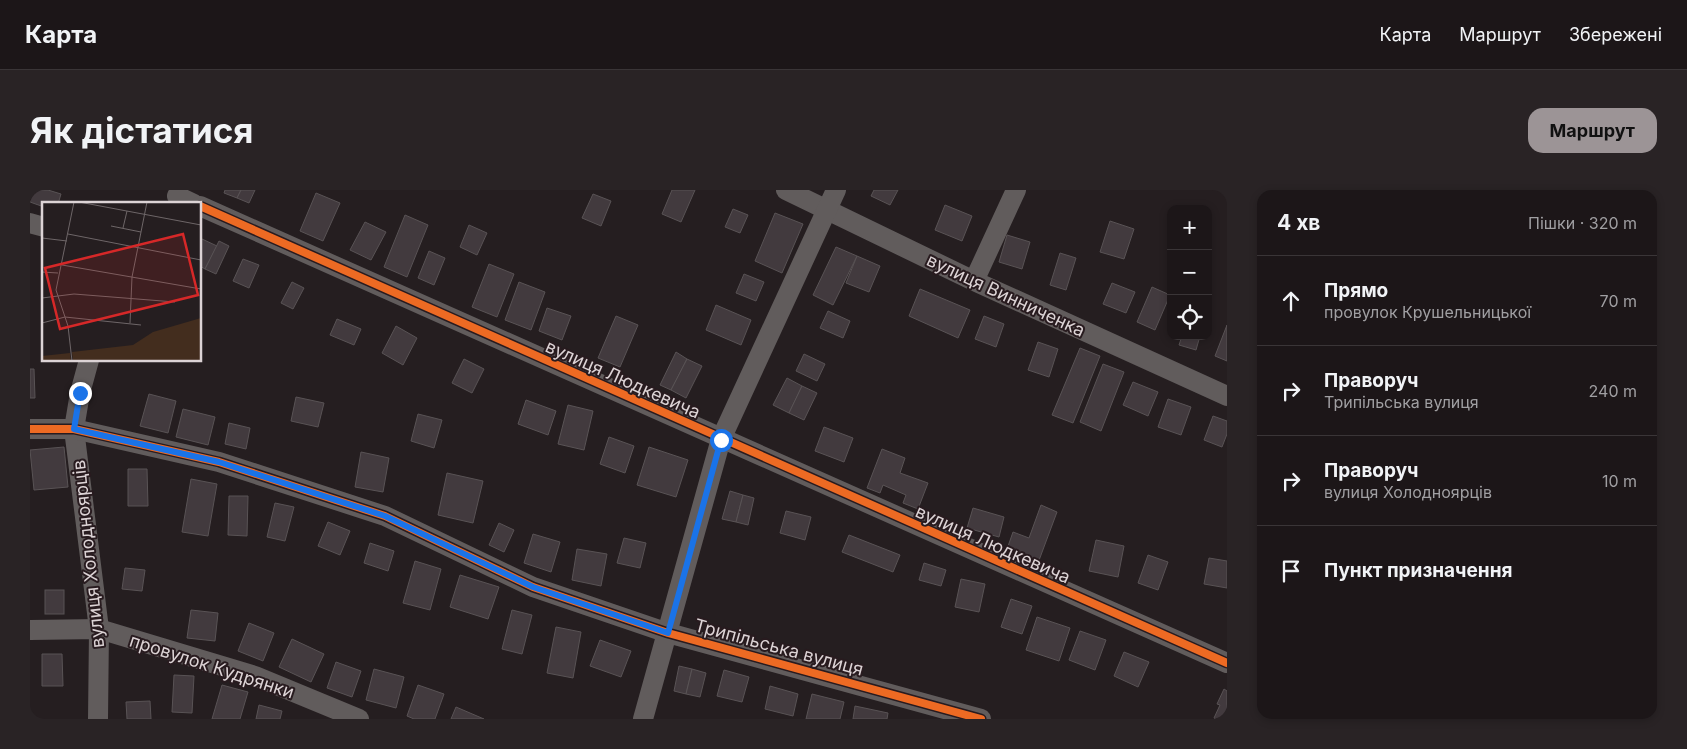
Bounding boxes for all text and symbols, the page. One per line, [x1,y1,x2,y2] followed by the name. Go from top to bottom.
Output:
[25,20,97,49] text: Карта
[1380,24,1431,45] text: Карта
[1459,24,1541,45] text: Маршрут
[1569,24,1662,45] text: Збережені
[1528,108,1657,153] button: Маршрут
[30,109,254,151] text: Як дістатися
[42,202,201,361] inset map
[1167,205,1212,340] map controls
[1167,205,1212,250] button: +
[1277,210,1320,235] text: 4 хв
[1528,213,1637,233] text: Пішки · 320 m
[924,249,1088,341] street label: вулиця Винниченка
[1167,250,1212,295] button: −
[1324,279,1388,302] text: Прямо
[1277,287,1305,315] icon: ahead
[1600,291,1637,311] text: 70 m
[1167,295,1212,340] button: locate
[1324,302,1531,322] text: провулок Крушельницької
[542,335,704,423] street label: вулиця Людкевича
[1324,369,1418,392] text: Праворуч
[1277,377,1305,405] icon: right
[1589,381,1637,401] text: 240 m
[69,382,92,405] route end
[1324,392,1479,412] text: Трипільська вулиця
[710,429,733,452] route start
[68,459,108,649] street label: вулиця Холодноярців
[1324,459,1418,482] text: Праворуч
[1277,467,1305,495] icon: right
[1602,471,1637,491] text: 10 m
[1324,482,1492,502] text: вулиця Холодноярців
[912,500,1074,588] street label: вулиця Людкевича
[1277,557,1305,585] icon: arrive
[1324,559,1512,582] text: Пункт призначення
[692,614,866,680] street label: Трипільська вулиця
[127,629,297,703] street label: провулок Кудрянки

